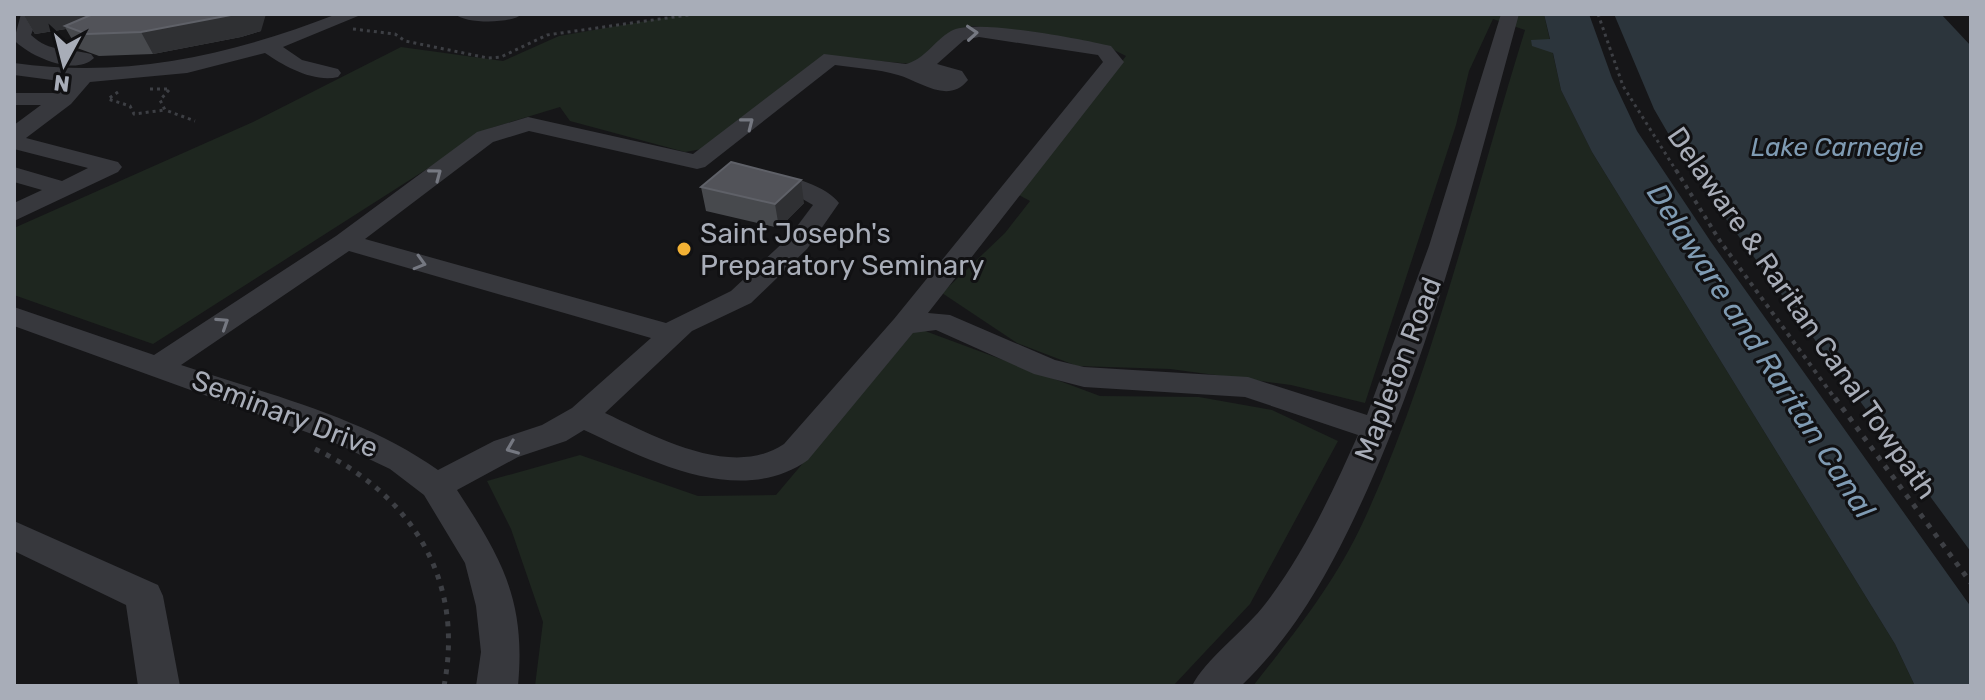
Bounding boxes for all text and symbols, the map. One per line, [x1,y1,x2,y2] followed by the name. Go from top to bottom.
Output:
[24,24,104,104] north arrow
[966,25,979,42] one-way arrow
[52,69,71,98] text: N
[739,118,754,132] one-way arrow
[1660,121,1944,505] street label: Delaware & Raritan Canal Towpath
[1751,132,1924,163] water label: Lake Carnegie
[427,169,442,184] one-way arrow
[1639,177,1883,526] water label: Delaware and Raritan Canal
[700,217,984,282] place label: Saint Joseph's Preparatory Seminary
[675,240,693,258] marker: Saint Joseph's Preparatory Seminary
[412,254,426,270] one-way arrow
[1348,273,1448,465] street label: Mapleton Road
[214,317,228,332] one-way arrow
[187,363,383,465] street label: Seminary Drive
[506,438,520,454] one-way arrow

